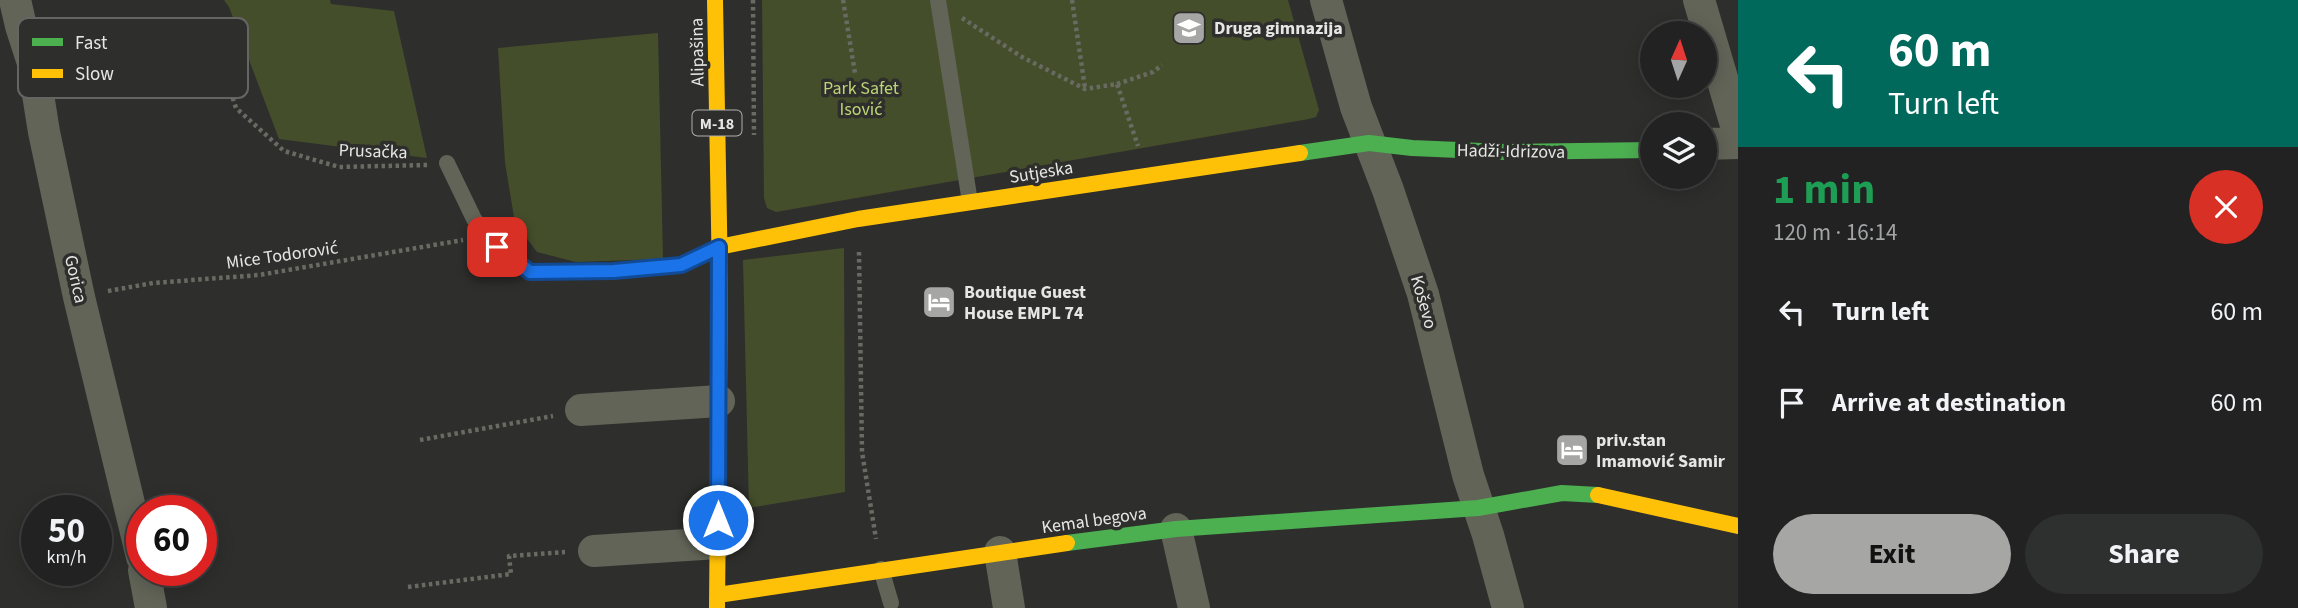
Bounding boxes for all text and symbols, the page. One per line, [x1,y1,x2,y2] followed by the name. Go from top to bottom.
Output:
[1170,9,1208,47] school or university icon: Druga gimnazija
[1214,16,1343,41] place label: Druga gimnazija
[1888,16,1992,86] text: 60 m
[18,18,248,98] legend
[684,18,711,86] street label: Alipašina
[1640,21,1717,98] north arrow
[1640,21,1717,189] map controls
[1773,28,1864,119] icon: left
[75,30,108,57] text: Fast
[75,61,114,88] text: Slow
[823,76,899,122] park label: Park Safet Isović
[1888,81,1999,127] text: Turn left
[692,111,742,136] road number: M-18
[1640,112,1717,189] button: layers
[338,138,408,165] street label: Prusačka
[1457,138,1565,165] street label: Hadži-Idrizova
[1007,155,1075,190] street label: Sutjeska
[1773,160,1875,220] text: 1 min
[2189,170,2263,244] button: close
[1773,216,1897,249] text: 120 m · 16:14
[467,217,527,277] pin
[478,228,516,266] icon: arrive
[225,235,340,276] street label: Mice Todorović
[58,253,93,306] street label: Gorica
[1404,272,1443,332] street label: Koševo
[964,280,1086,326] place label: Boutique Guest House EMPL 74
[920,283,958,321] hotel icon: Boutique Guest House EMPL 74
[1773,293,1811,331] icon: left
[1832,293,1929,330] text: Turn left
[2210,293,2263,330] text: 60 m
[1773,384,1811,422] icon: arrive
[1832,384,2066,421] text: Arrive at destination
[2210,384,2263,421] text: 60 m
[1596,428,1726,474] place label: priv.stan Imamović Samir
[1553,431,1591,469] hotel icon: priv.stan Imamović Samir
[681,483,755,557] position arrow
[126,495,217,586] speed limit sign: 60
[1040,501,1148,540] street label: Kemal begova
[48,506,85,556] text: 50
[1773,514,2011,594] button: Exit
[2025,514,2263,594] button: Share
[47,545,86,570] text: km/h

